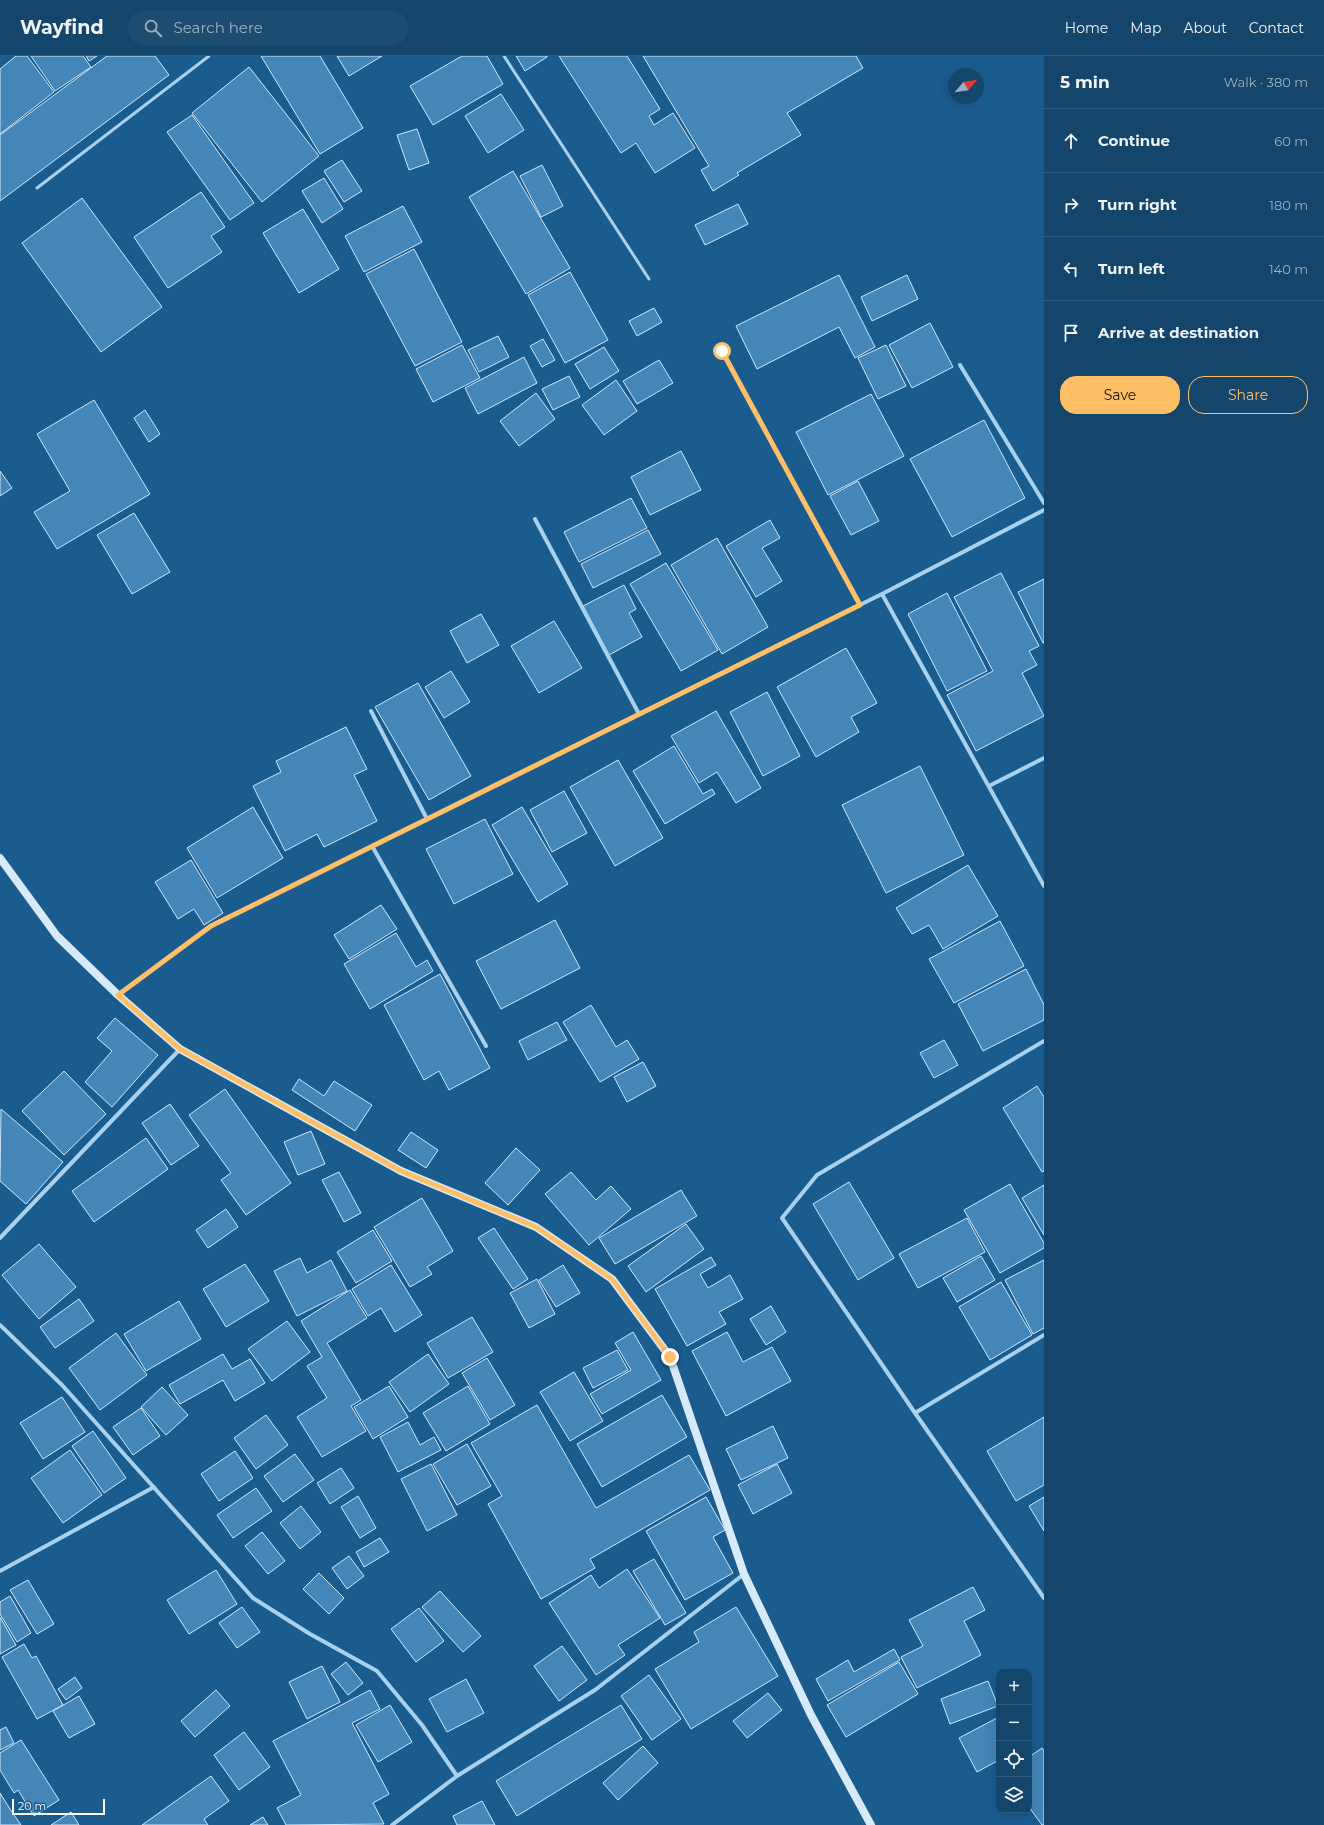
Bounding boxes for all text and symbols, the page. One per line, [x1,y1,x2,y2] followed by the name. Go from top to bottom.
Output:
[128,10,408,46] search box
[20,16,104,39] text: Wayfind
[142,17,164,39] icon: search
[174,18,263,37] text: Search here
[1065,19,1108,37] text: Home
[1130,19,1161,37] text: Map
[1183,19,1227,37] text: About
[1249,19,1304,37] text: Contact
[948,68,984,104] north arrow
[1060,72,1110,92] text: 5 min
[1224,74,1308,90] text: Walk · 380 m
[1060,130,1082,152] icon: ahead
[1098,131,1170,150] text: Continue
[1274,133,1308,149] text: 60 m
[1060,194,1082,216] icon: right
[1098,195,1177,214] text: Turn right
[1269,197,1308,213] text: 180 m
[1060,258,1082,280] icon: left
[1098,259,1165,278] text: Turn left
[1269,261,1308,277] text: 140 m
[1060,322,1082,344] icon: arrive
[1098,323,1259,342] text: Arrive at destination
[713,342,731,360] route start
[1060,376,1180,414] button: Save
[1188,376,1308,414] button: Share
[661,1348,679,1366] route end
[996,1669,1032,1813] map controls
[996,1669,1032,1705] button: +
[996,1705,1032,1741] button: −
[996,1741,1032,1777] button: locate
[996,1777,1032,1813] button: layers
[12,1797,105,1816] scale bar
[18,1799,46,1813] text: 20 m

